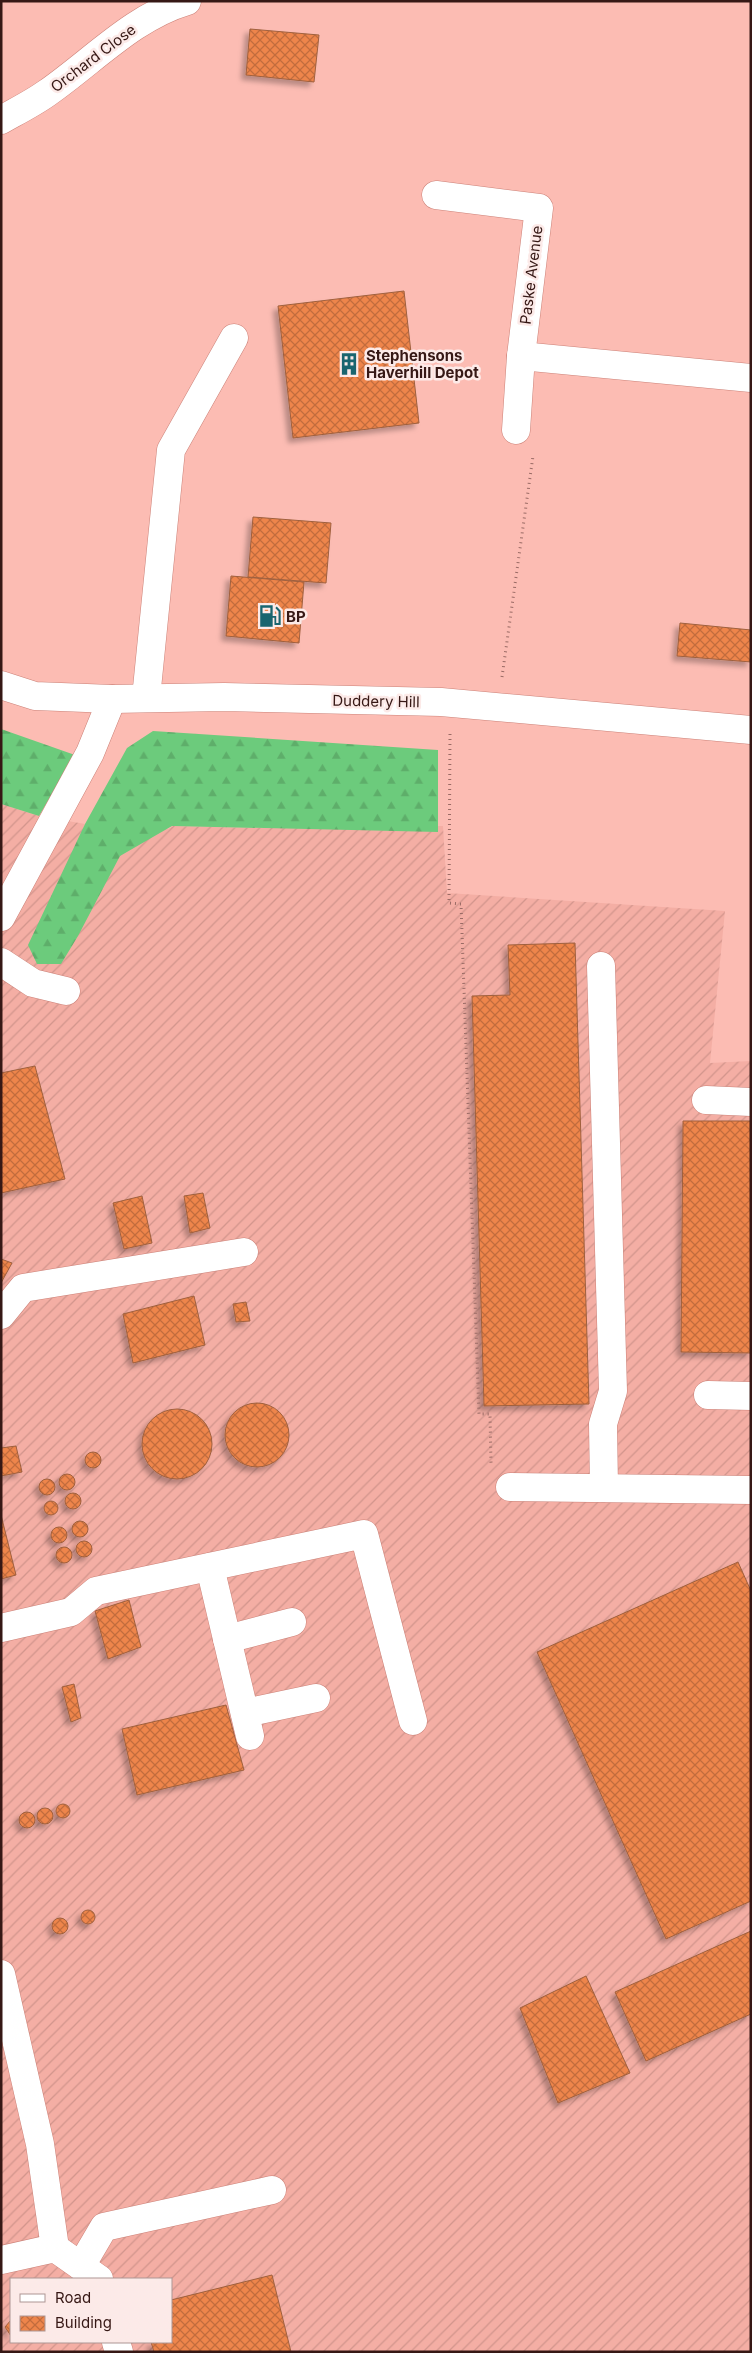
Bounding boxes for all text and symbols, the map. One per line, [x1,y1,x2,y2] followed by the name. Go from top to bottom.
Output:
[47,20,139,96] street label: Orchard Close
[516,224,546,326] street label: Paske Avenue
[366,346,479,382] place label: Stephensons Haverhill Depot
[336,351,362,377] building icon: Stephensons Haverhill Depot
[257,603,283,629] fuel station icon: BP
[286,607,306,626] place label: BP
[332,691,420,711] street label: Duddery Hill
[10,2278,172,2343] legend
[55,2288,91,2307] text: Road
[55,2313,112,2332] text: Building

